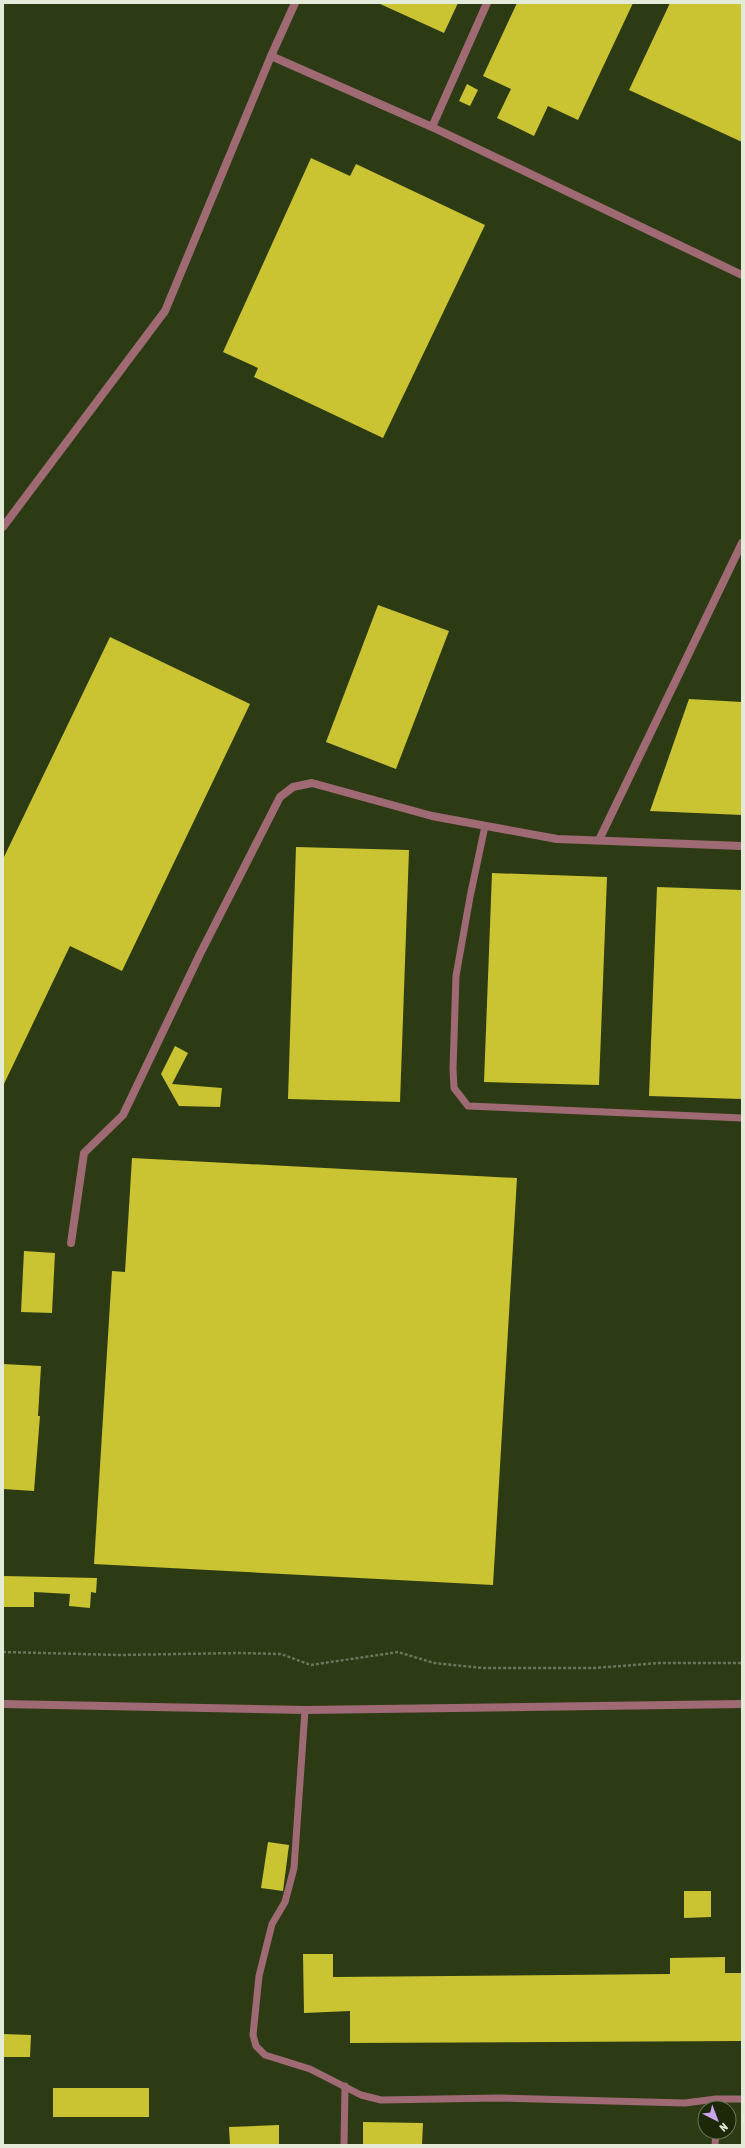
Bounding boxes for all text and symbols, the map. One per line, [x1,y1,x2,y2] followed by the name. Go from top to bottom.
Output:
[697,2100,737,2140] north arrow
[717,2121,730,2134] text: N

